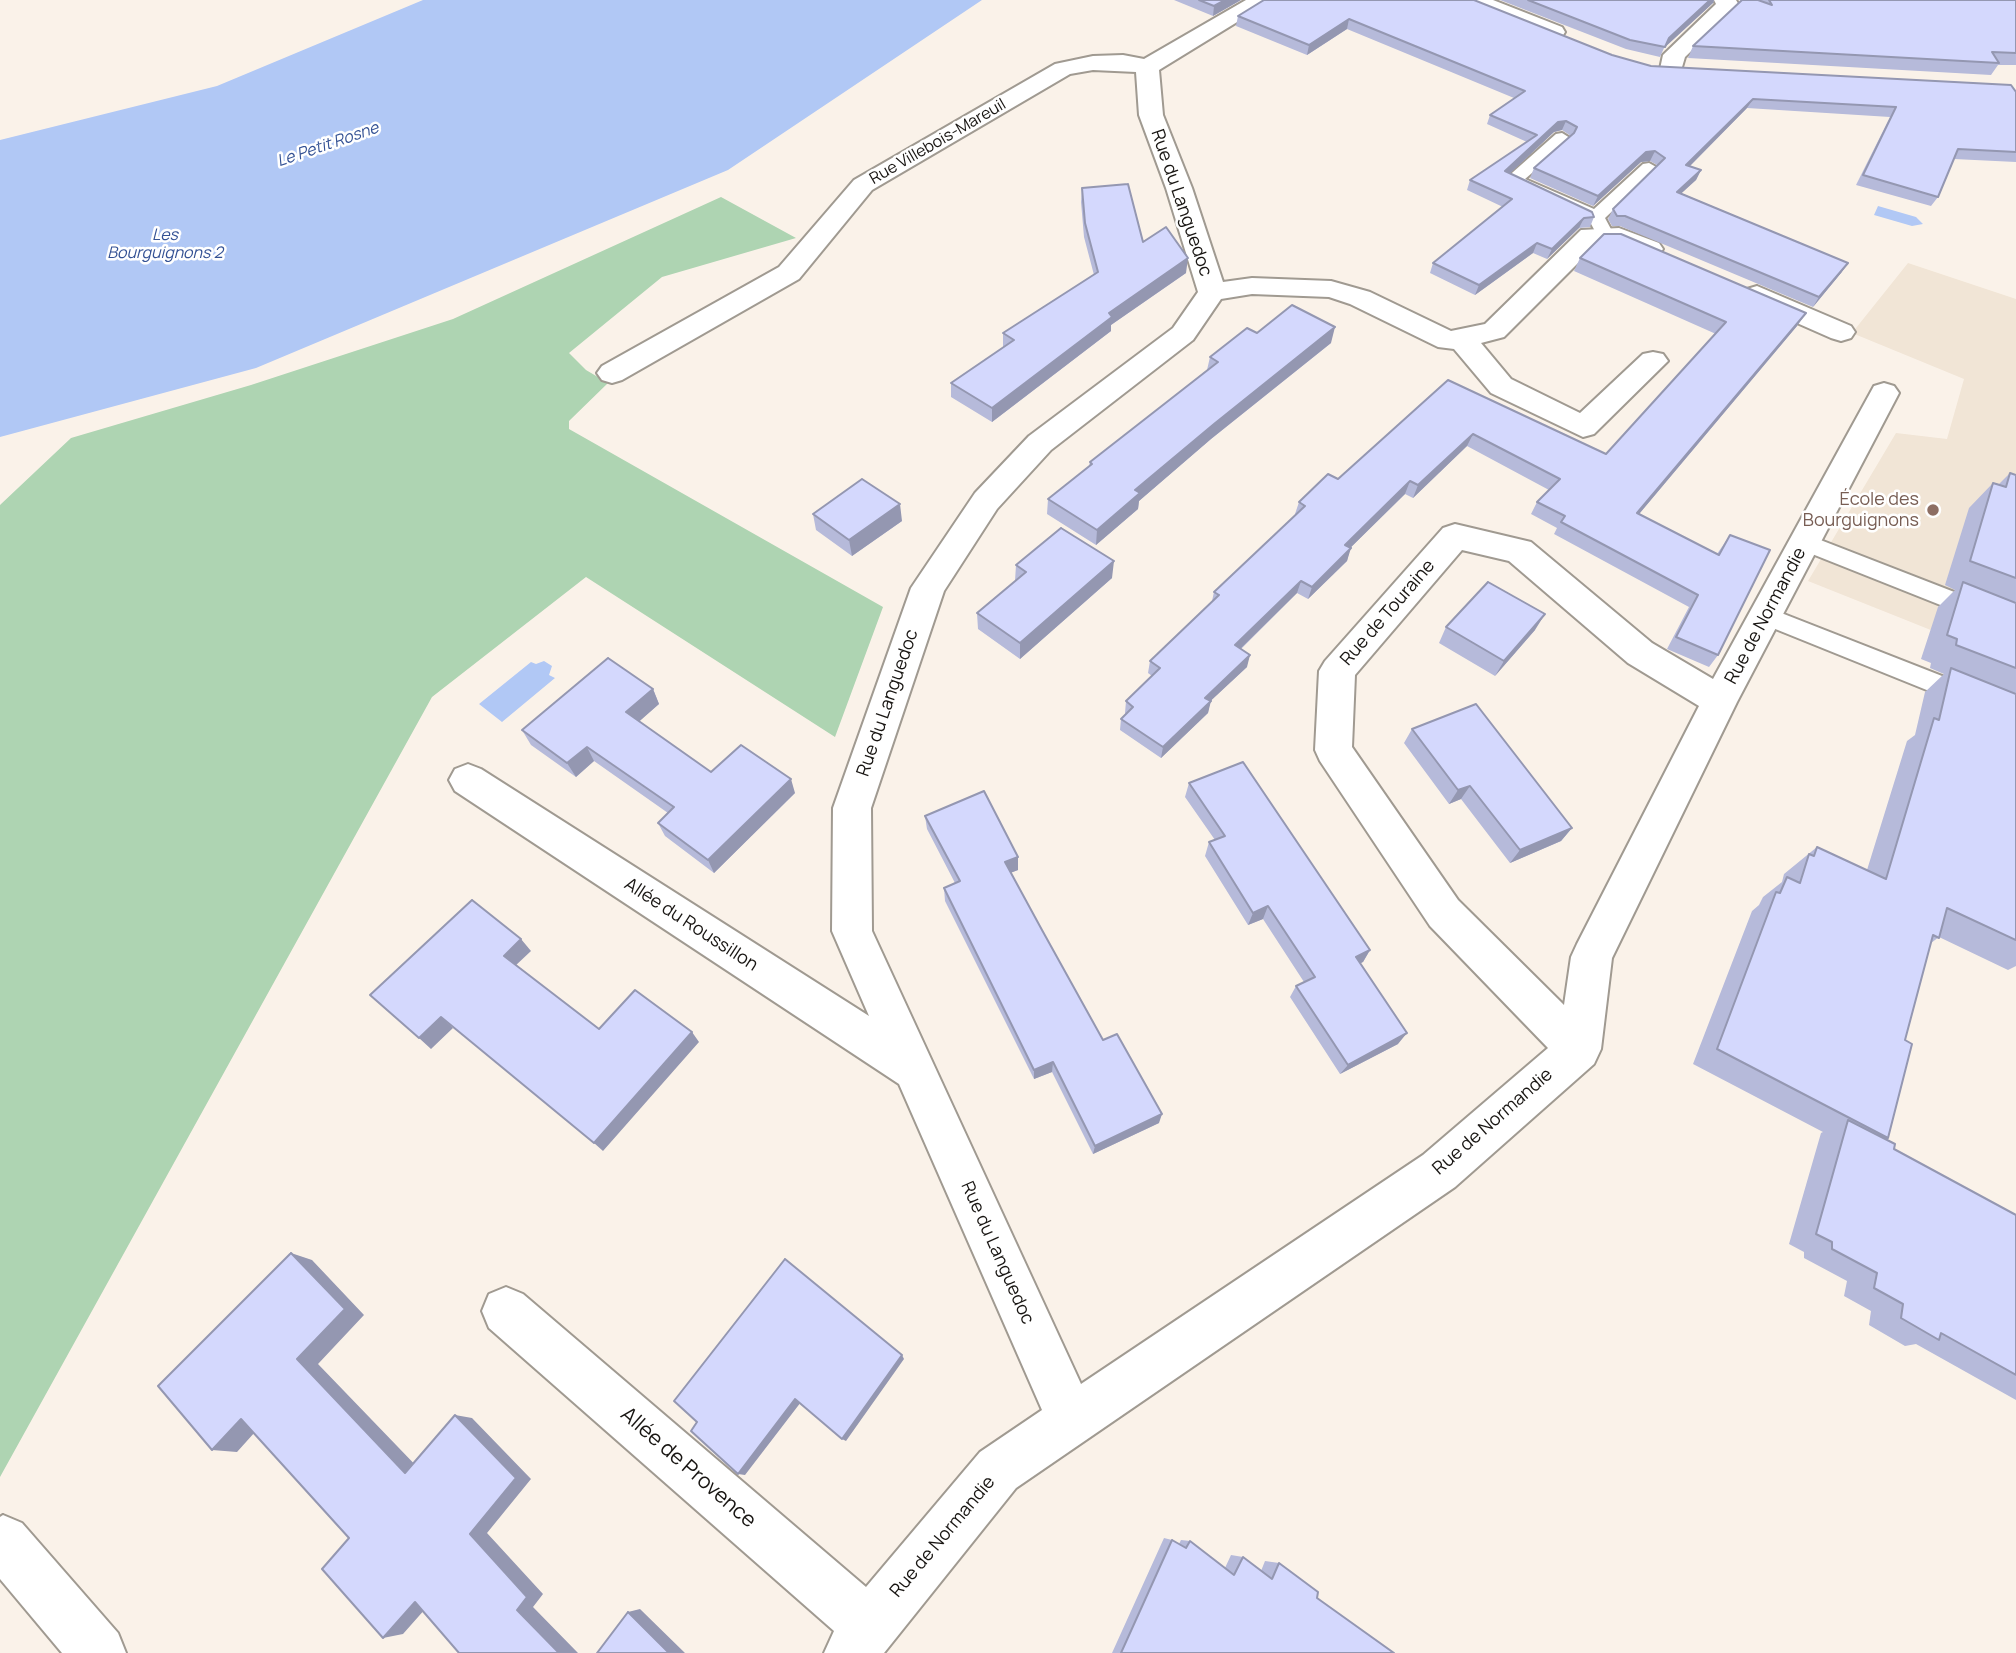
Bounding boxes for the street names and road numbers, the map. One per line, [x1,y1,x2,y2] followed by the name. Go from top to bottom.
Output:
[866,95,1010,189] street label: Rue Villebois-Mareuil
[1146,127,1216,279] street label: Rue du Languedoc
[1721,544,1811,688] street label: Rue de Normandie
[1336,556,1440,670] street label: Rue de Touraine
[853,627,923,779] street label: Rue du Languedoc
[620,874,762,976] street label: Allée du Roussillon
[1429,1064,1557,1180] street label: Rue de Normandie
[956,1178,1038,1328] street label: Rue du Languedoc
[615,1402,761,1534] street label: Allée de Provence
[886,1472,1000,1602] street label: Rue de Normandie

